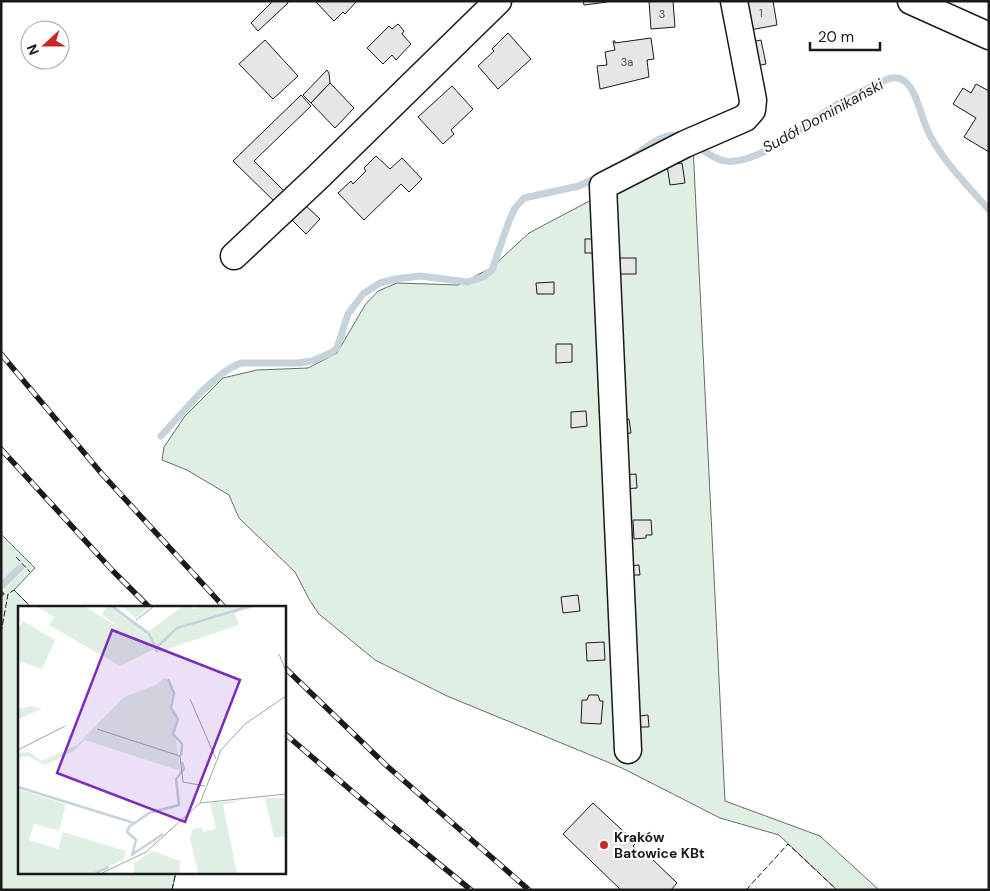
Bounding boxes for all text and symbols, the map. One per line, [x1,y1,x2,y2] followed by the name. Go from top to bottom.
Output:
[759,6,763,20] house number: 1
[659,7,665,21] house number: 3
[20,20,70,70] north arrow
[810,20,880,52] scale bar
[818,27,854,47] text: 20 m
[23,42,43,58] text: N
[621,55,633,69] house number: 3a
[759,74,887,157] water label: Sudół Dominikański
[18,606,285,874] inset map
[614,828,705,862] place label: Kraków Batowice KBt
[598,839,610,851] marker: Kraków Batowice KBt

